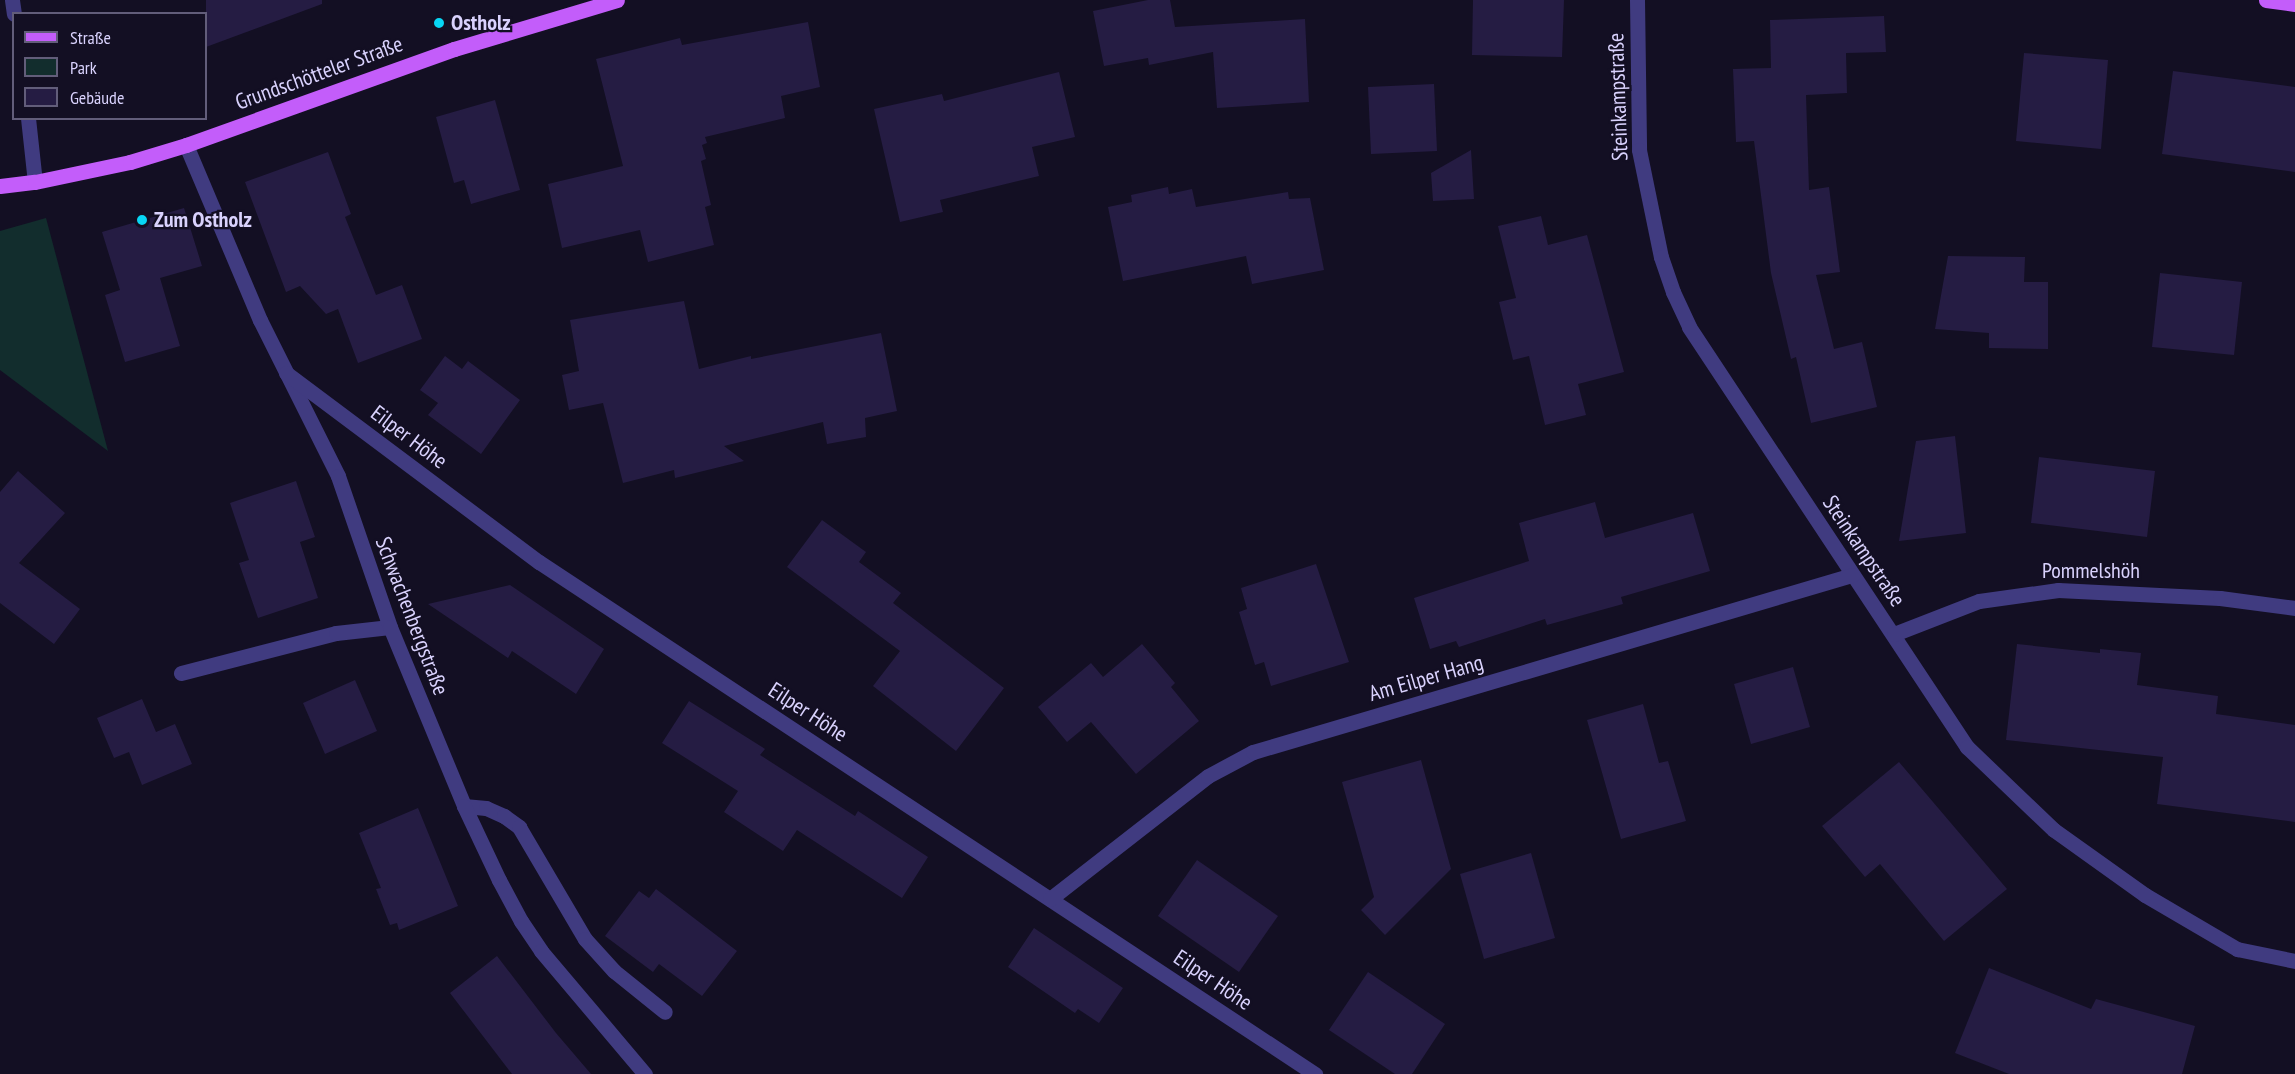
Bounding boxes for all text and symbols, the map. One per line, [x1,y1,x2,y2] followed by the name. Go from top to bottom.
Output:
[451,10,511,36] place label: Ostholz
[12,12,207,120] legend
[432,16,446,30] marker: Ostholz
[70,26,111,49] text: Straße
[232,30,406,116] street label: Grundschötteler Straße
[1603,32,1633,162] street label: Steinkampstraße
[70,56,97,79] text: Park
[70,86,124,109] text: Gebäude
[154,207,252,233] place label: Zum Ostholz
[135,213,149,227] marker: Zum Ostholz
[366,400,452,474] street label: Eilper Höhe
[1817,490,1911,612] street label: Steinkampstraße
[370,533,454,699] street label: Schwachenbergstraße
[2042,558,2140,584] street label: Pommelshöh
[1366,649,1486,707] street label: Am Eilper Hang
[764,677,852,747] street label: Eilper Höhe
[1169,944,1257,1016] street label: Eilper Höhe

